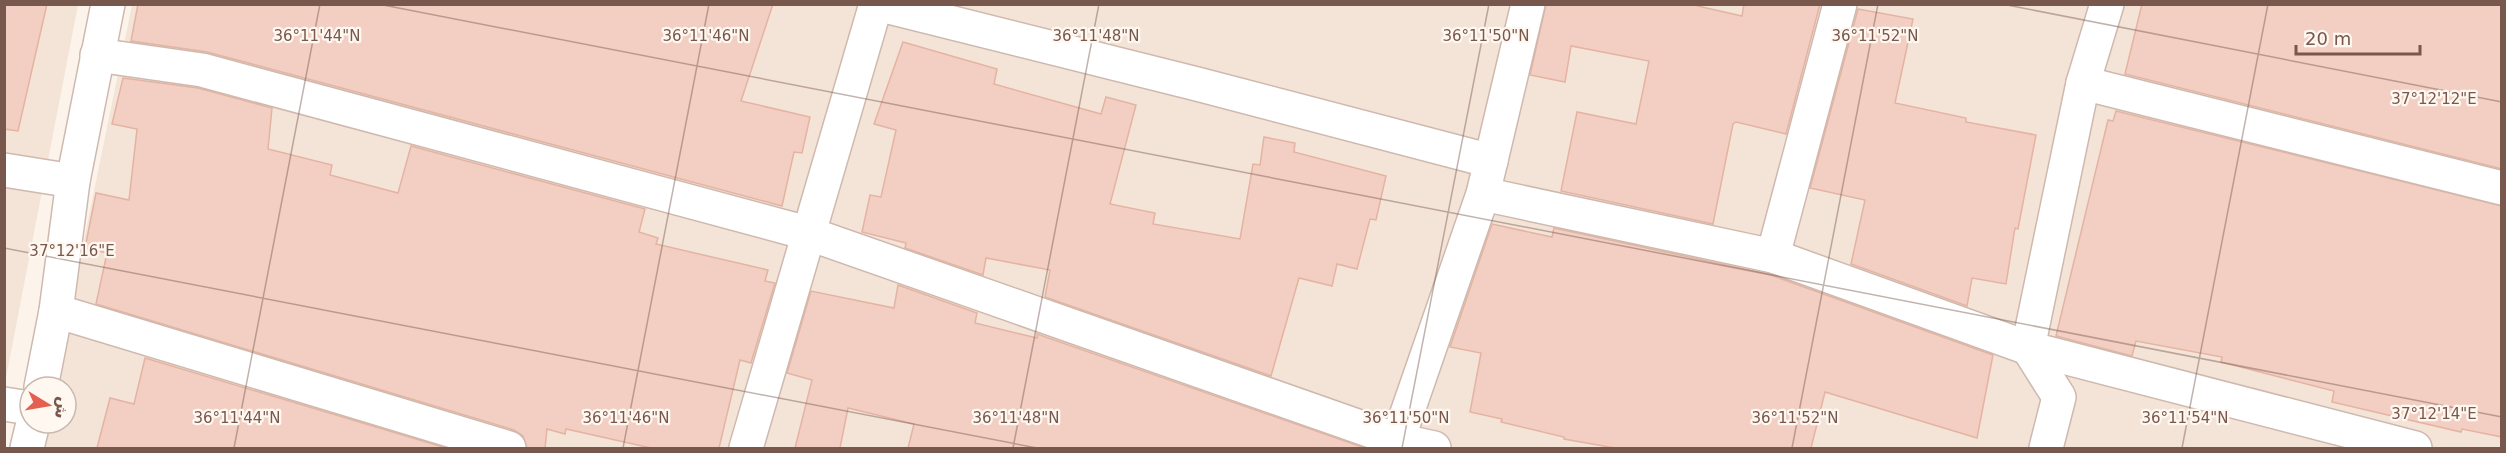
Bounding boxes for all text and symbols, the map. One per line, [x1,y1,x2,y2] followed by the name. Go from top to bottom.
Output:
[2296,18,2420,56] scale bar
[273,27,361,45] text: 36°11'44"N
[662,27,750,45] text: 36°11'46"N
[1052,27,1140,45] text: 36°11'48"N
[1442,27,1530,45] text: 36°11'50"N
[1831,27,1919,45] text: 36°11'52"N
[2305,28,2351,49] text: 20 m
[2391,90,2477,108] text: 37°12'12"E
[29,242,115,260] text: 37°12'16"E
[18,375,78,435] north arrow
[51,395,74,420] text: ش
[2391,405,2477,423] text: 37°12'14"E
[193,409,281,427] text: 36°11'44"N
[582,409,670,427] text: 36°11'46"N
[972,409,1060,427] text: 36°11'48"N
[1362,409,1450,427] text: 36°11'50"N
[1751,409,1839,427] text: 36°11'52"N
[2141,409,2229,427] text: 36°11'54"N

